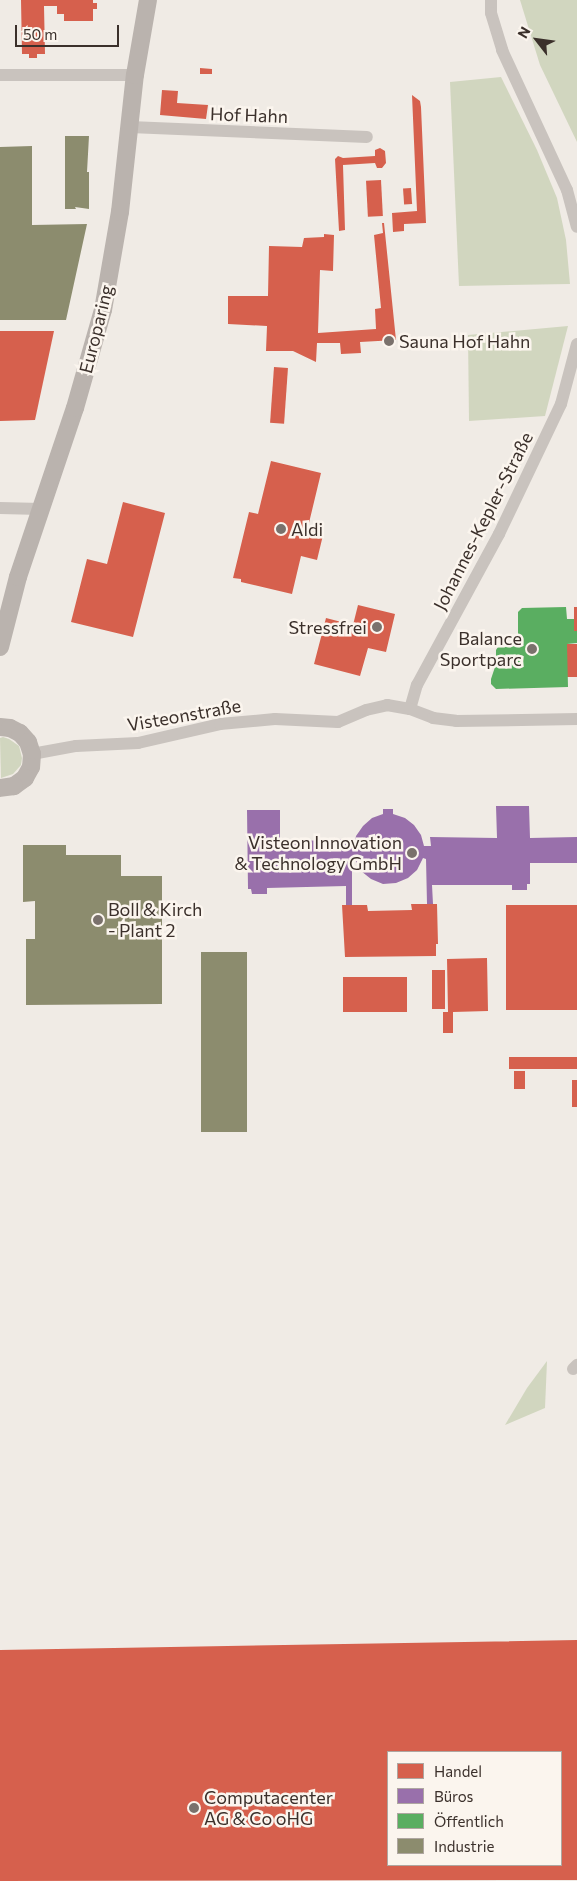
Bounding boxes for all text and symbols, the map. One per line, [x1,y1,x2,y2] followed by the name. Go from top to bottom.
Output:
[18,15,121,47] scale bar
[512,15,562,65] north arrow
[514,23,534,41] text: N
[23,25,57,43] text: 50 m
[210,103,288,127] street label: Hof Hahn
[75,283,117,375] street label: Europaring
[399,330,530,352] place label: Sauna Hof Hahn
[383,335,395,347] marker: Sauna Hof Hahn
[429,428,537,614] street label: Johannes-Kepler-Straße
[291,518,323,540] place label: Aldi
[275,523,287,535] marker: Aldi
[288,616,367,638] place label: Stressfrei
[371,621,383,633] marker: Stressfrei
[440,628,522,670] place label: Balance Sportparc
[526,643,538,655] marker: Balance Sportparc
[125,694,243,736] street label: Visteonstraße
[235,832,402,874] place label: Visteon Innovation & Technology GmbH
[406,847,418,859] marker: Visteon Innovation & Technology GmbH
[108,899,202,942] place label: Boll & Kirch - Plant 2
[92,914,104,926] marker: Boll & Kirch - Plant 2
[387,1751,562,1866] legend
[434,1762,482,1780] text: Handel
[204,1787,333,1830] place label: Computacenter AG & Co oHG
[434,1787,473,1805] text: Büros
[188,1802,200,1814] marker: Computacenter AG & Co oHG
[434,1812,504,1830] text: Öffentlich
[434,1837,495,1855] text: Industrie

